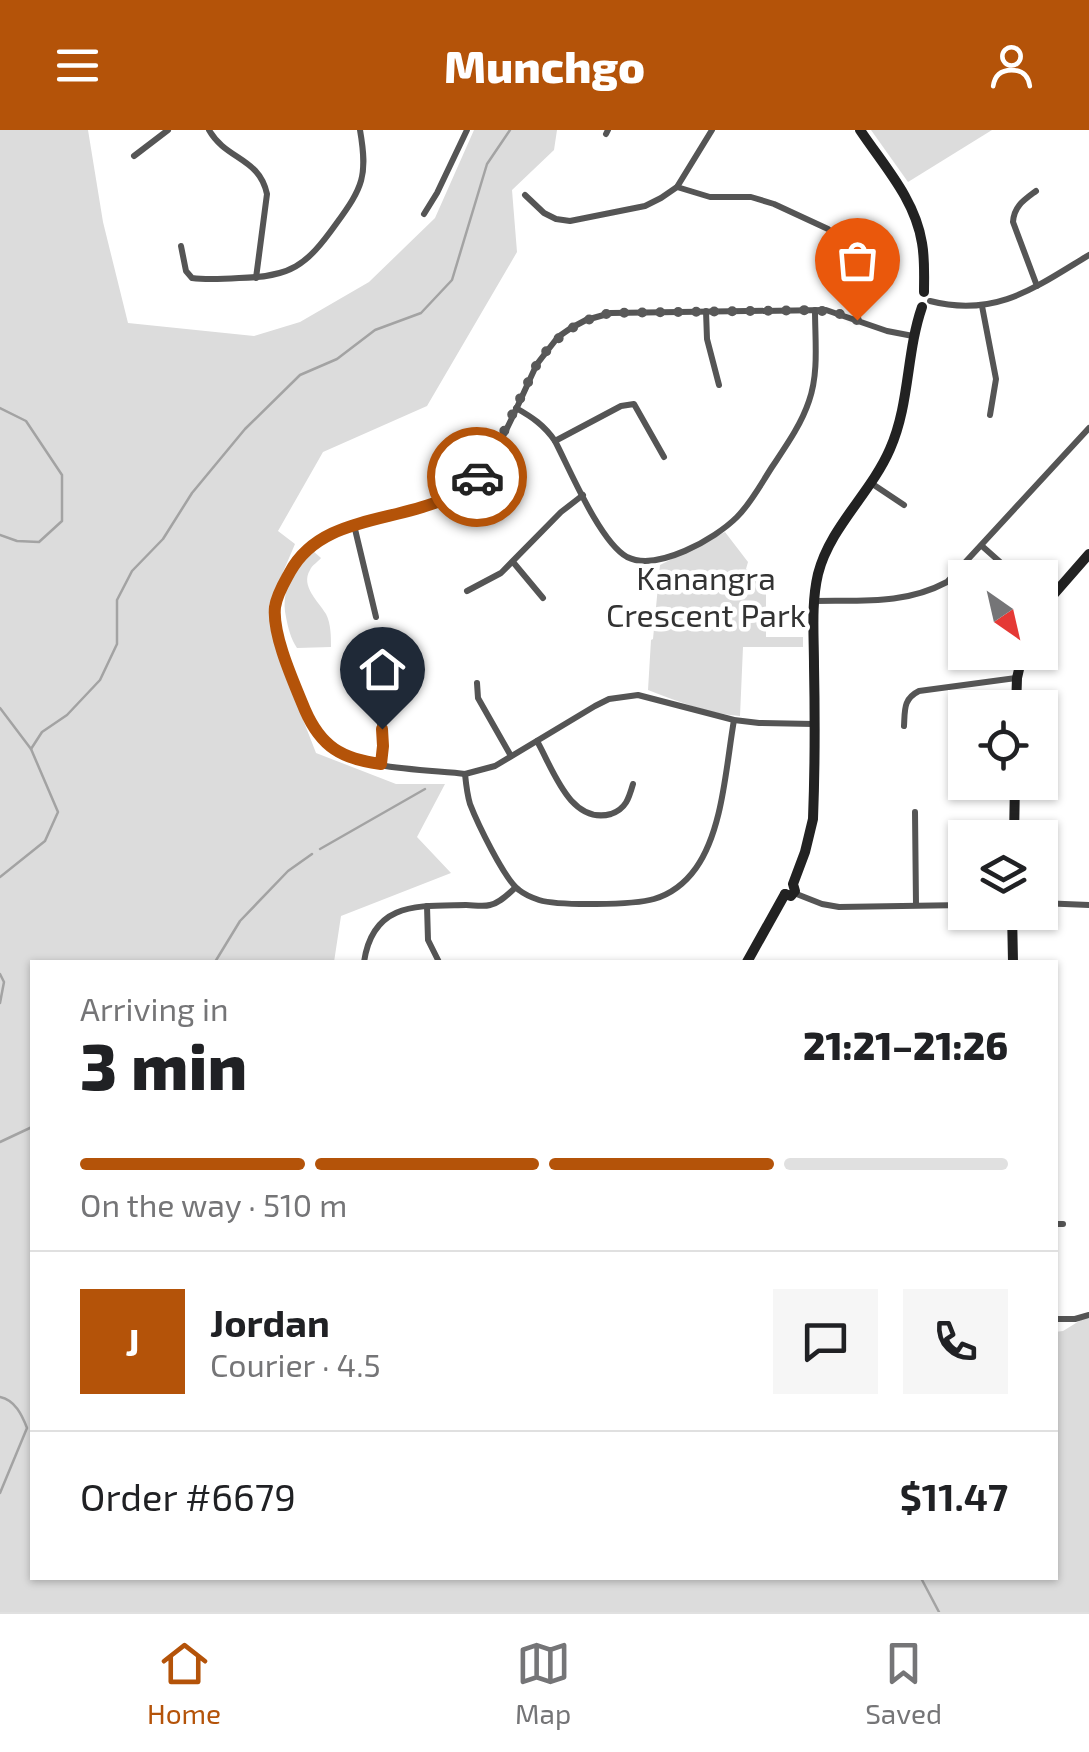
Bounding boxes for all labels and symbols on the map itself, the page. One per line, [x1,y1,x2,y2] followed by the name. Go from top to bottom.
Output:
[815,218,900,321] pin
[427,427,527,527] courier
[606,558,806,633] park label: Kanangra Crescent Park
[948,560,1058,670] north arrow
[340,627,425,730] pin

